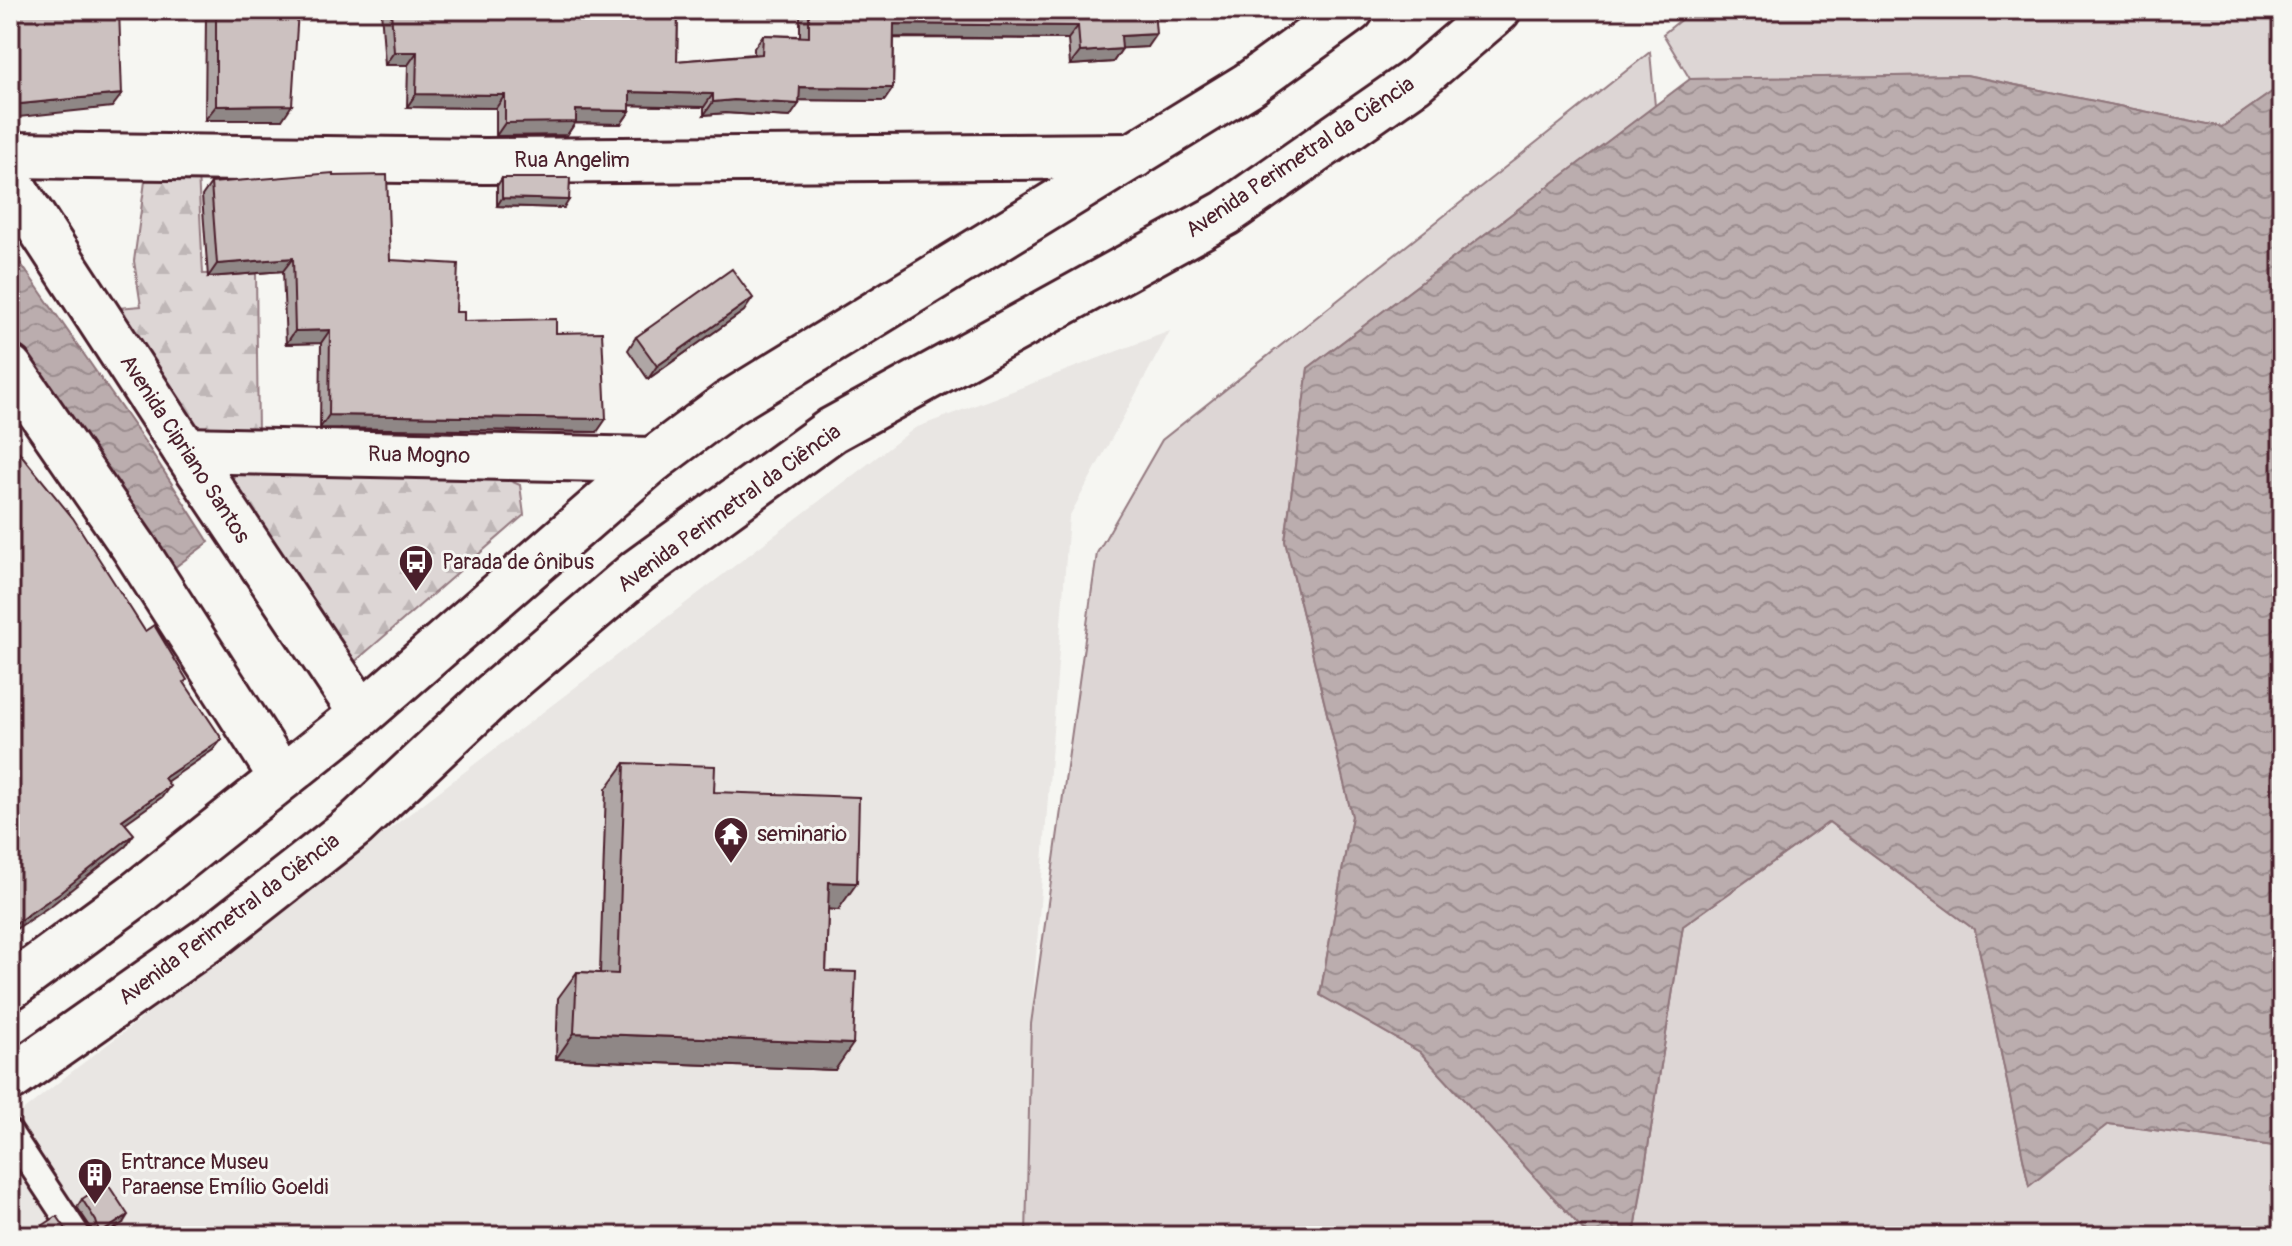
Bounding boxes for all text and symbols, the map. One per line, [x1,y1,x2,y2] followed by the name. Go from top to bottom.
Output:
[1180,70,1420,244] street label: Avenida Perimetral da Ciência
[514,146,630,174] street label: Rua Angelim
[114,349,257,549] street label: Avenida Cipriano Santos
[612,417,846,599] street label: Avenida Perimetral da Ciência
[368,440,471,470] street label: Rua Mogno
[397,543,435,593] bus stop icon: Parada de ônibus
[442,548,594,576] place label: Parada de ônibus
[712,815,750,865] temple icon: seminario
[757,820,847,848] place label: seminario
[113,827,345,1011] street label: Avenida Perimetral da Ciência
[121,1148,329,1201] place label: Entrance Museu Paraense Emílio Goeldi
[76,1156,114,1206] building icon: Entrance Museu Paraense Emílio Goeldi

